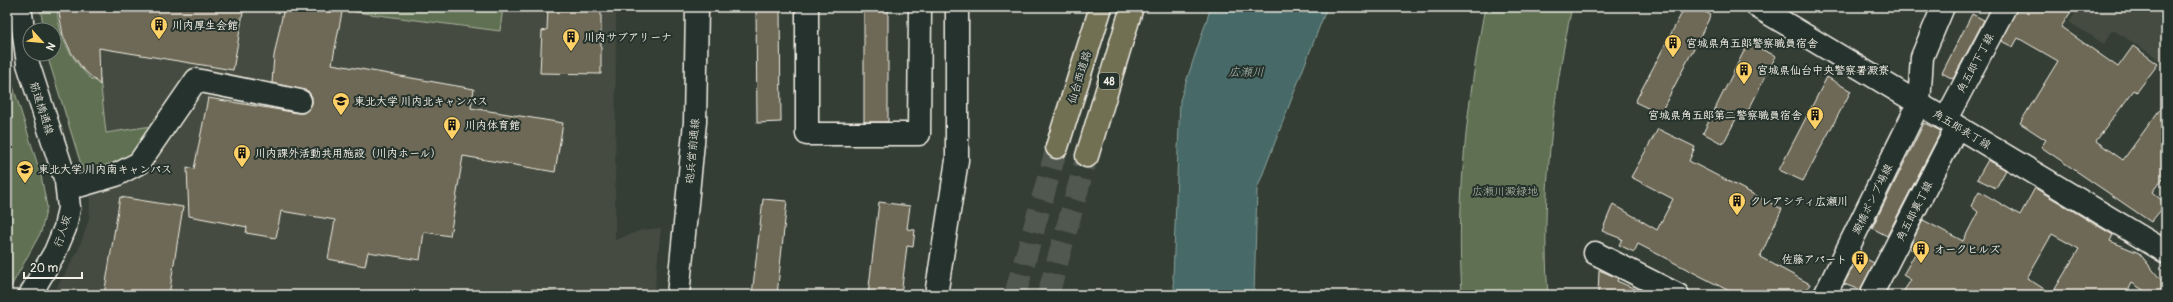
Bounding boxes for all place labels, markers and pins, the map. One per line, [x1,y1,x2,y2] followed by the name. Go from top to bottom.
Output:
[149,15,169,40] building icon: 川内厚生会館
[172,19,238,32] place label: 川内厚生会館
[561,27,581,52] building icon: 川内サブアリーナ
[584,31,672,44] place label: 川内サブアリーナ
[1663,33,1683,58] building icon: 宮城県角五郎警察職員宿舎
[1686,37,1818,50] place label: 宮城県角五郎警察職員宿舎
[1734,60,1754,85] building icon: 宮城県仙台中央警察署澱寮
[1757,64,1889,77] place label: 宮城県仙台中央警察署澱寮
[331,91,351,116] school or university icon: 東北大学 川内北キャンパス
[354,95,488,108] place label: 東北大学 川内北キャンパス
[1805,105,1825,130] building icon: 宮城県角五郎第二警察職員宿舎
[1648,109,1802,122] place label: 宮城県角五郎第二警察職員宿舎
[442,115,462,140] building icon: 川内体育館
[465,119,520,132] place label: 川内体育館
[232,143,252,168] building icon: 川内課外活動共用施設（川内ホール）
[255,147,442,160] place label: 川内課外活動共用施設（川内ホール）
[15,159,35,184] school or university icon: 東北大学 川内南キャンパス
[38,163,172,176] place label: 東北大学 川内南キャンパス
[1727,191,1747,216] building icon: クレアシティ広瀬川
[1750,195,1848,208] place label: クレアシティ広瀬川
[1911,239,1931,264] building icon: オークヒルズ
[1934,243,2000,256] place label: オークヒルズ
[1850,249,1870,274] building icon: 佐藤アパート
[1782,253,1847,266] place label: 佐藤アパート

